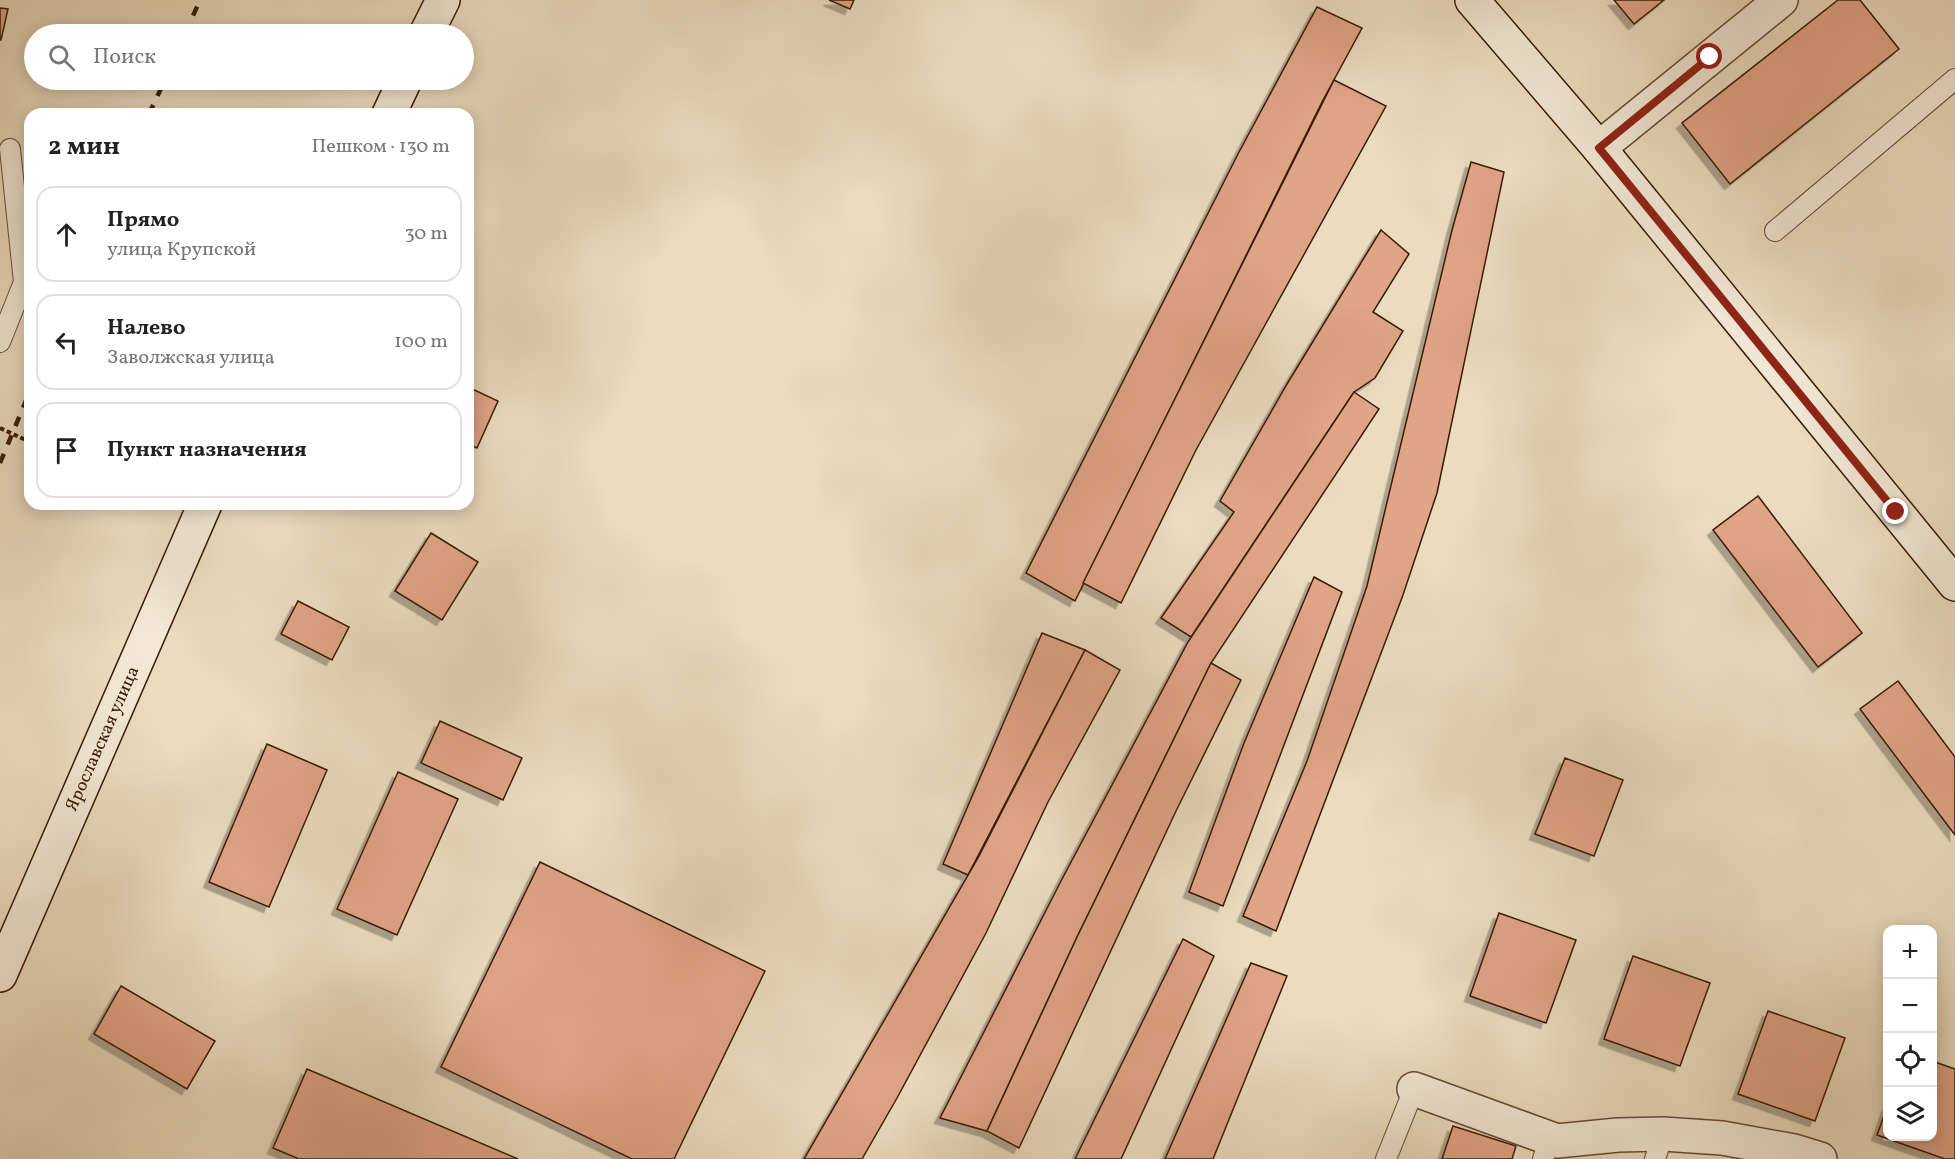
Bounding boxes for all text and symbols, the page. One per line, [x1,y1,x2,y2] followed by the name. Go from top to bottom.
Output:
[24,24,474,90] search box
[45,41,78,74] icon: search
[93,42,156,73] text: Поиск
[1696,43,1722,69] route start
[48,129,120,165] text: 2 мин
[311,133,450,161] text: Пешком · 130 m
[107,205,179,236] text: Прямо
[50,218,83,251] icon: ahead
[404,220,448,248] text: 30 m
[107,236,256,264] text: улица Крупской
[107,313,186,344] text: Налево
[50,326,83,359] icon: left
[394,328,448,356] text: 100 m
[107,344,275,372] text: Заволжская улица
[50,434,83,467] icon: arrive
[107,435,307,466] text: Пункт назначения
[1882,498,1908,524] route end
[60,662,146,816] street label: Ярославская улица
[1883,925,1937,1141] map controls
[1883,925,1937,979] button: +
[1883,979,1937,1033] button: −
[1883,1033,1937,1087] button: locate
[1883,1087,1937,1141] button: layers

